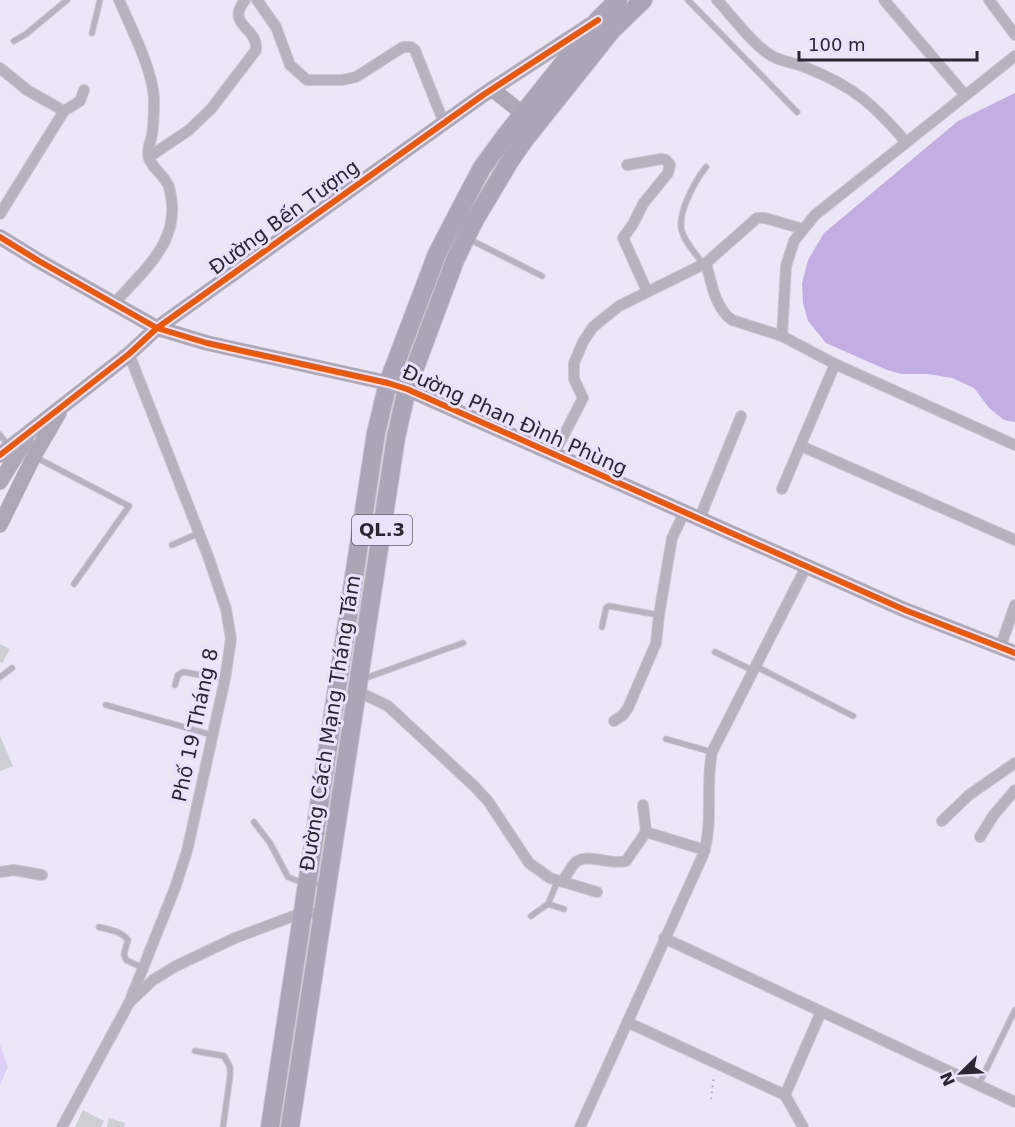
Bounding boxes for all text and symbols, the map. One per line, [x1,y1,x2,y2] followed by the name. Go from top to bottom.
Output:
[799,24,978,62] scale bar
[808,34,866,55] text: 100 m
[204,154,364,280] street label: Đường Bến Tượng
[399,359,631,481] street label: Đường Phan Đình Phùng
[352,515,412,545] road number: QL.3
[295,573,365,873] street label: Đường Cách Mạng Tháng Tám
[167,646,223,804] street label: Phố 19 Tháng 8
[931,1043,991,1103] north arrow
[936,1069,959,1089] text: N

